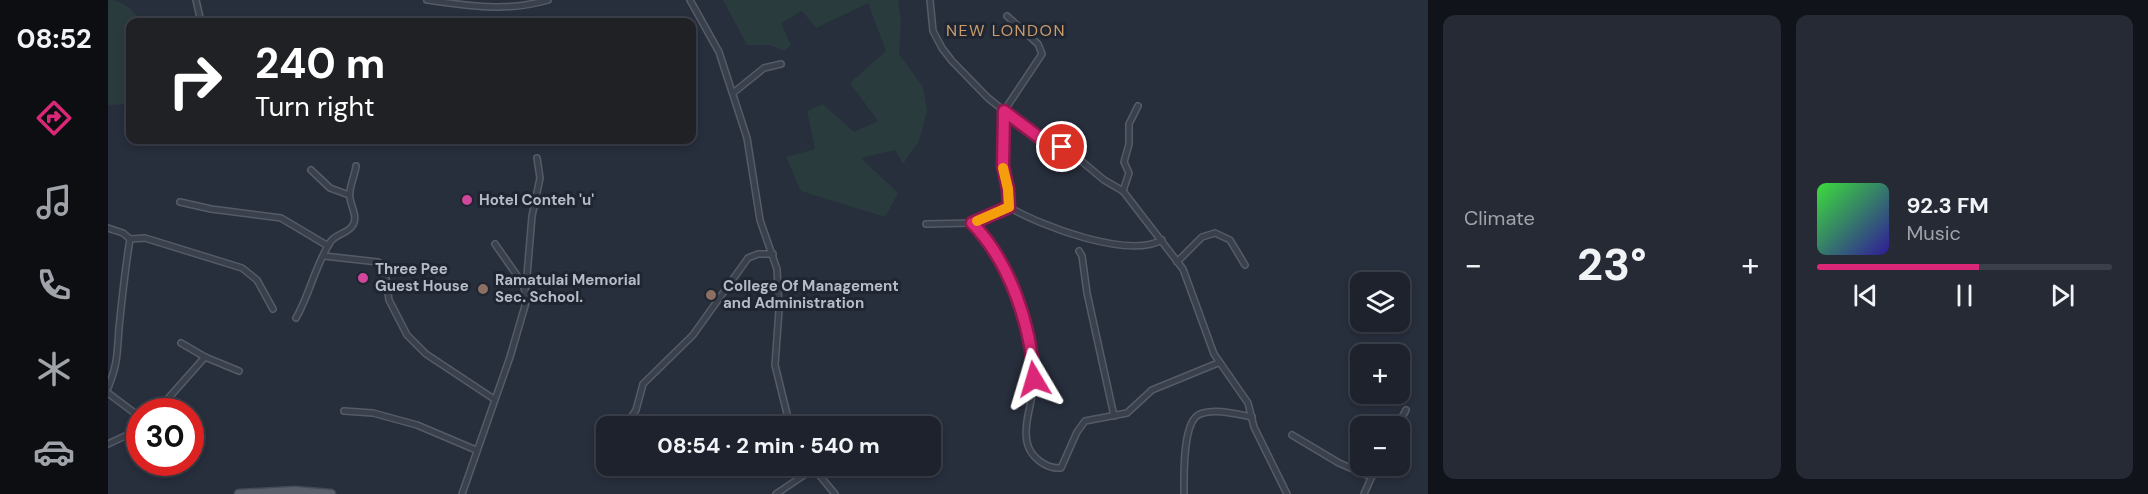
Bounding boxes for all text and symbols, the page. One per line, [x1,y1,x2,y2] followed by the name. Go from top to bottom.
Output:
[946,20,1066,41] district label: NEW LONDON
[16,21,92,56] text: 08:52
[255,36,385,91] text: 240 m
[156,42,234,120] icon: right
[255,89,375,124] text: Turn right
[33,97,75,139] icon: directions
[1036,121,1087,172] pin
[1045,130,1078,163] icon: arrive
[33,181,75,223] icon: music
[479,190,594,210] place label: Hotel Conteh 'u'
[1907,191,1989,220] text: 92.3 FM
[460,193,474,207] marker: Hotel Conteh 'u'
[1464,205,1535,231] text: Climate
[1907,220,1961,246] text: Music
[1577,235,1646,294] text: 23°
[1464,243,1482,286] text: −
[1741,243,1760,286] text: +
[375,259,469,296] place label: Three Pee Guest House
[33,264,75,306] icon: phone
[495,270,641,307] place label: Ramatulai Memorial Sec. School.
[356,271,370,285] marker: Three Pee Guest House
[1350,272,1410,476] map controls
[1350,272,1410,332] button: layers
[723,276,899,313] place label: College Of Management and Administration
[1849,279,1882,312] icon: previous
[1948,279,1981,312] icon: pause
[2046,279,2079,312] icon: next
[476,282,490,296] marker: Ramatulai Memorial Sec. School.
[704,288,718,302] marker: College Of Management and Administration
[1350,344,1410,404] button: +
[1002,347,1066,411] position arrow
[33,348,75,390] icon: climate
[126,398,204,476] speed limit sign: 30
[1350,416,1410,476] button: −
[33,431,75,473] icon: car
[657,431,880,460] text: 08:54 · 2 min · 540 m

